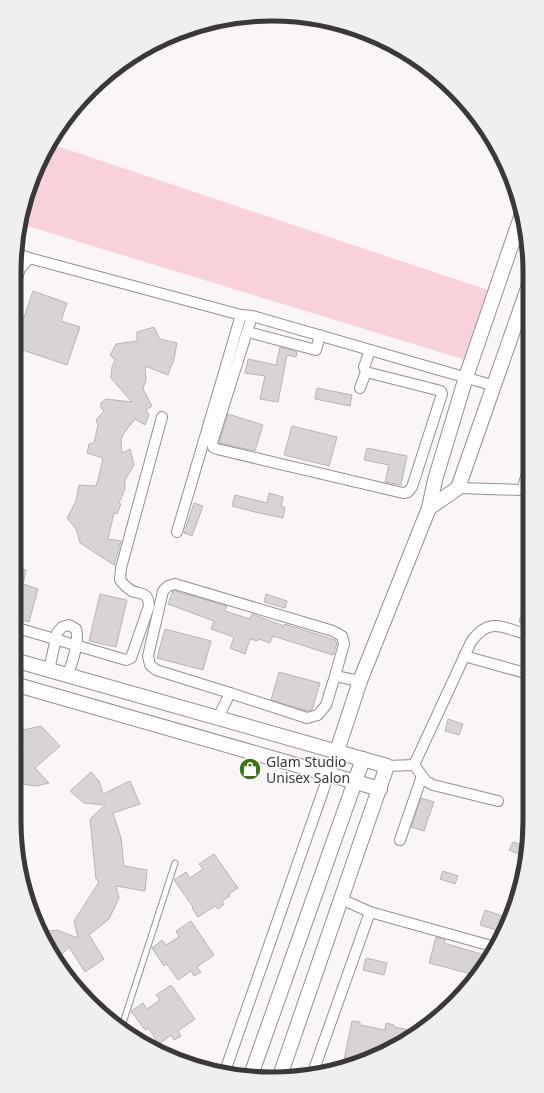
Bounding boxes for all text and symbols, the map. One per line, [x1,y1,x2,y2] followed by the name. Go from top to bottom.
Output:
[266,752,350,787] place label: Glam Studio Unisex Salon
[237,756,263,782] shop icon: Glam Studio Unisex Salon

